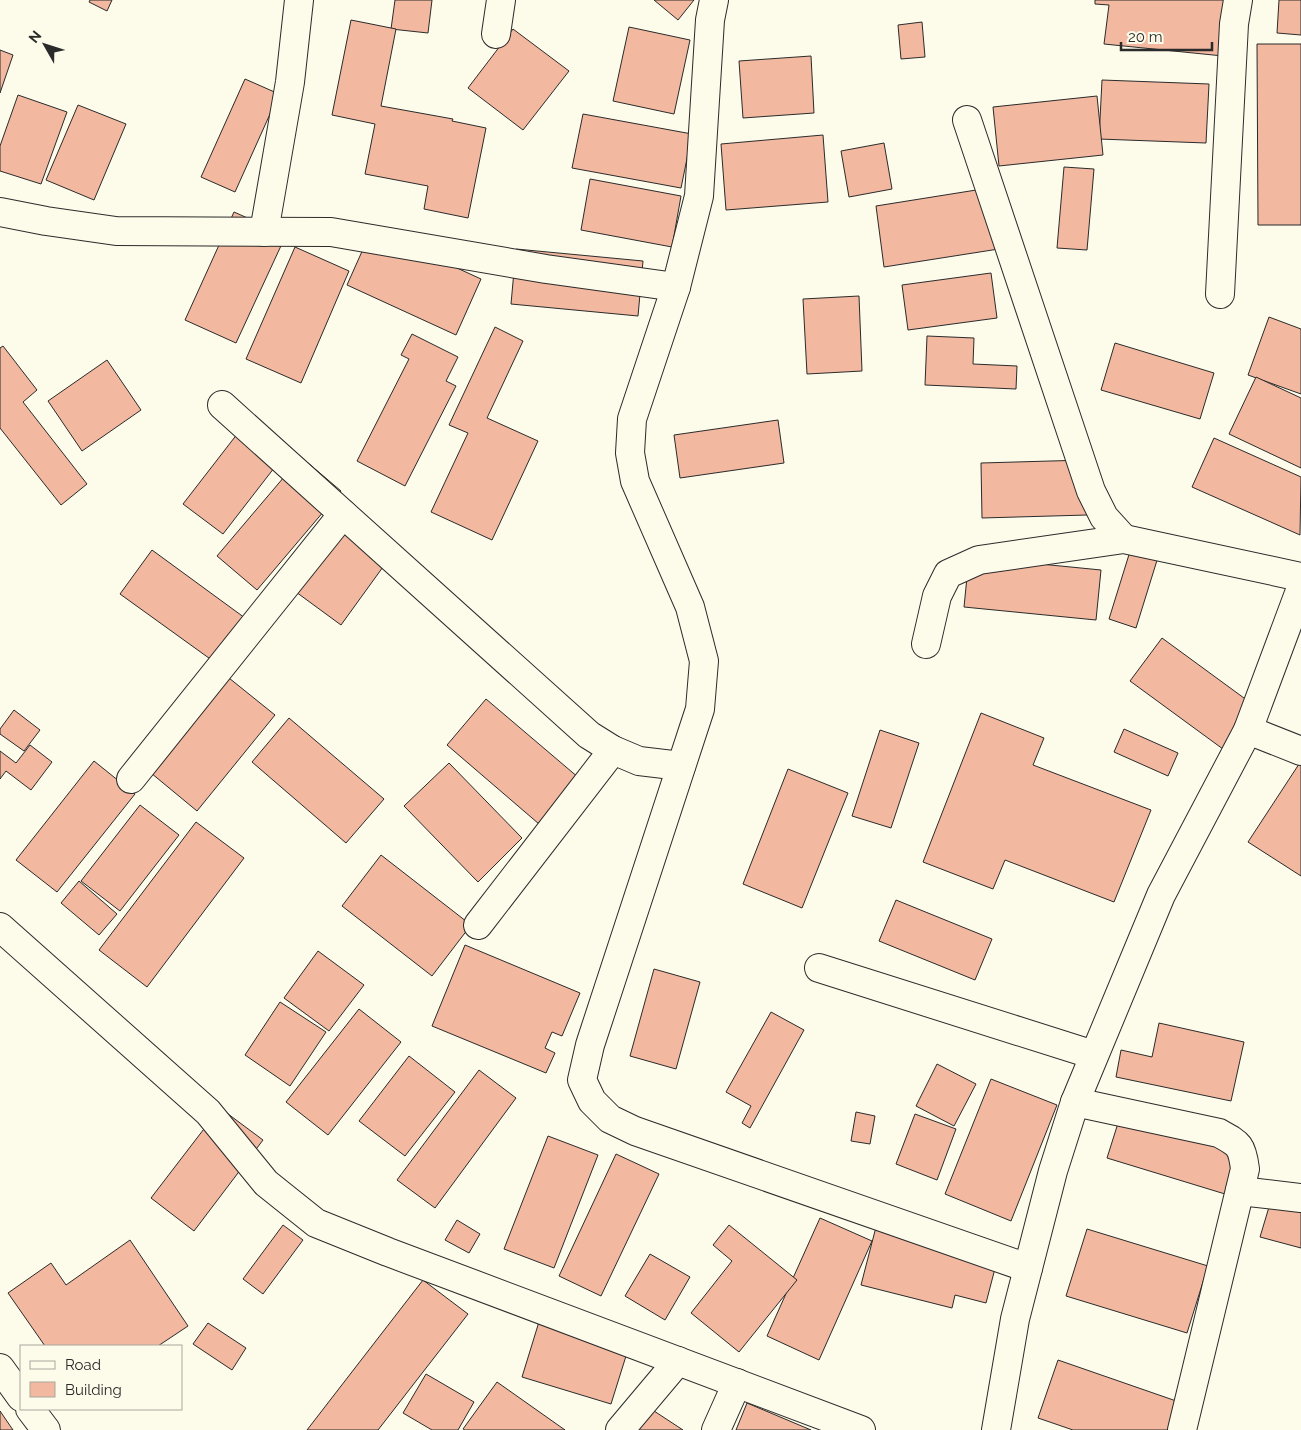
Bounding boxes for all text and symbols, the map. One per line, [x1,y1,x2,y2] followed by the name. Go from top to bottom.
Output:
[20,20,70,70] north arrow
[1121,20,1212,52] scale bar
[25,28,44,46] text: N
[1128,28,1163,46] text: 20 m
[20,1345,182,1410] legend
[65,1356,101,1374] text: Road
[65,1381,122,1399] text: Building

